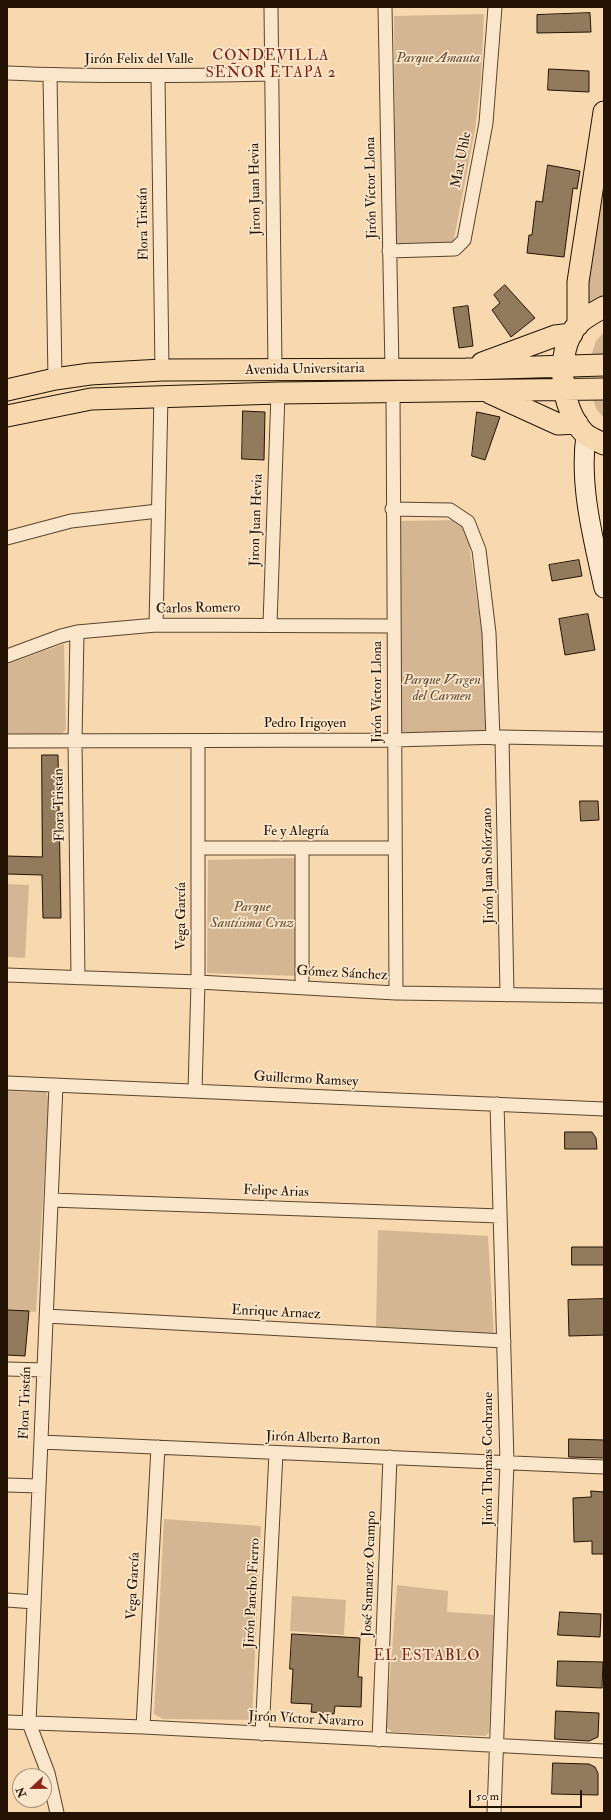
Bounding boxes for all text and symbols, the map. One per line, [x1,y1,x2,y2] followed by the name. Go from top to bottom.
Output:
[206,48,336,83] district label: CONDEVILLA SEÑOR ETAPA 2
[396,51,480,67] park label: Parque Amauta
[85,52,193,68] street label: Jirón Felix del Valle
[448,131,476,189] street label: Max Uhle
[363,137,381,239] street label: Jirón Víctor Llona
[247,143,265,235] street label: Jiron Juan Hevia
[135,187,153,261] street label: Flora Tristán
[245,361,365,379] street label: Avenida Universitaria
[247,473,267,567] street label: Jiron Juan Hevia
[156,600,240,618] street label: Carlos Romero
[370,641,386,743] street label: Jirón Víctor Llona
[403,673,481,706] park label: Parque Virgen del Carmen
[264,716,346,732] street label: Pedro Irigoyen
[51,768,69,842] street label: Flora Tristán
[480,808,498,924] street label: Jirón Juan Solórzano
[263,824,329,840] street label: Fe y Alegría
[174,882,190,950] street label: Vega García
[210,900,294,932] park label: Parque Santísima Cruz
[296,963,388,985] street label: Gómez Sánchez
[253,1069,359,1091] street label: Guillermo Ramsey
[243,1182,309,1202] street label: Felipe Arias
[231,1302,321,1324] street label: Enrique Arnaez
[16,1366,36,1440] street label: Flora Tristán
[481,1392,497,1526] street label: Jirón Thomas Cochrane
[265,1429,381,1449] street label: Jirón Alberto Barton
[359,1511,381,1637] street label: José Samanez Ocampo
[242,1538,264,1648] street label: Jirón Pancho Fierro
[124,1552,144,1620] street label: Vega García
[373,1648,481,1666] district label: EL ESTABLO
[248,1709,364,1731] street label: Jirón Víctor Navarro
[12,1768,52,1808] north arrow
[471,1782,584,1808] scale bar
[13,1785,29,1799] text: N
[476,1789,499,1804] text: 50 m

